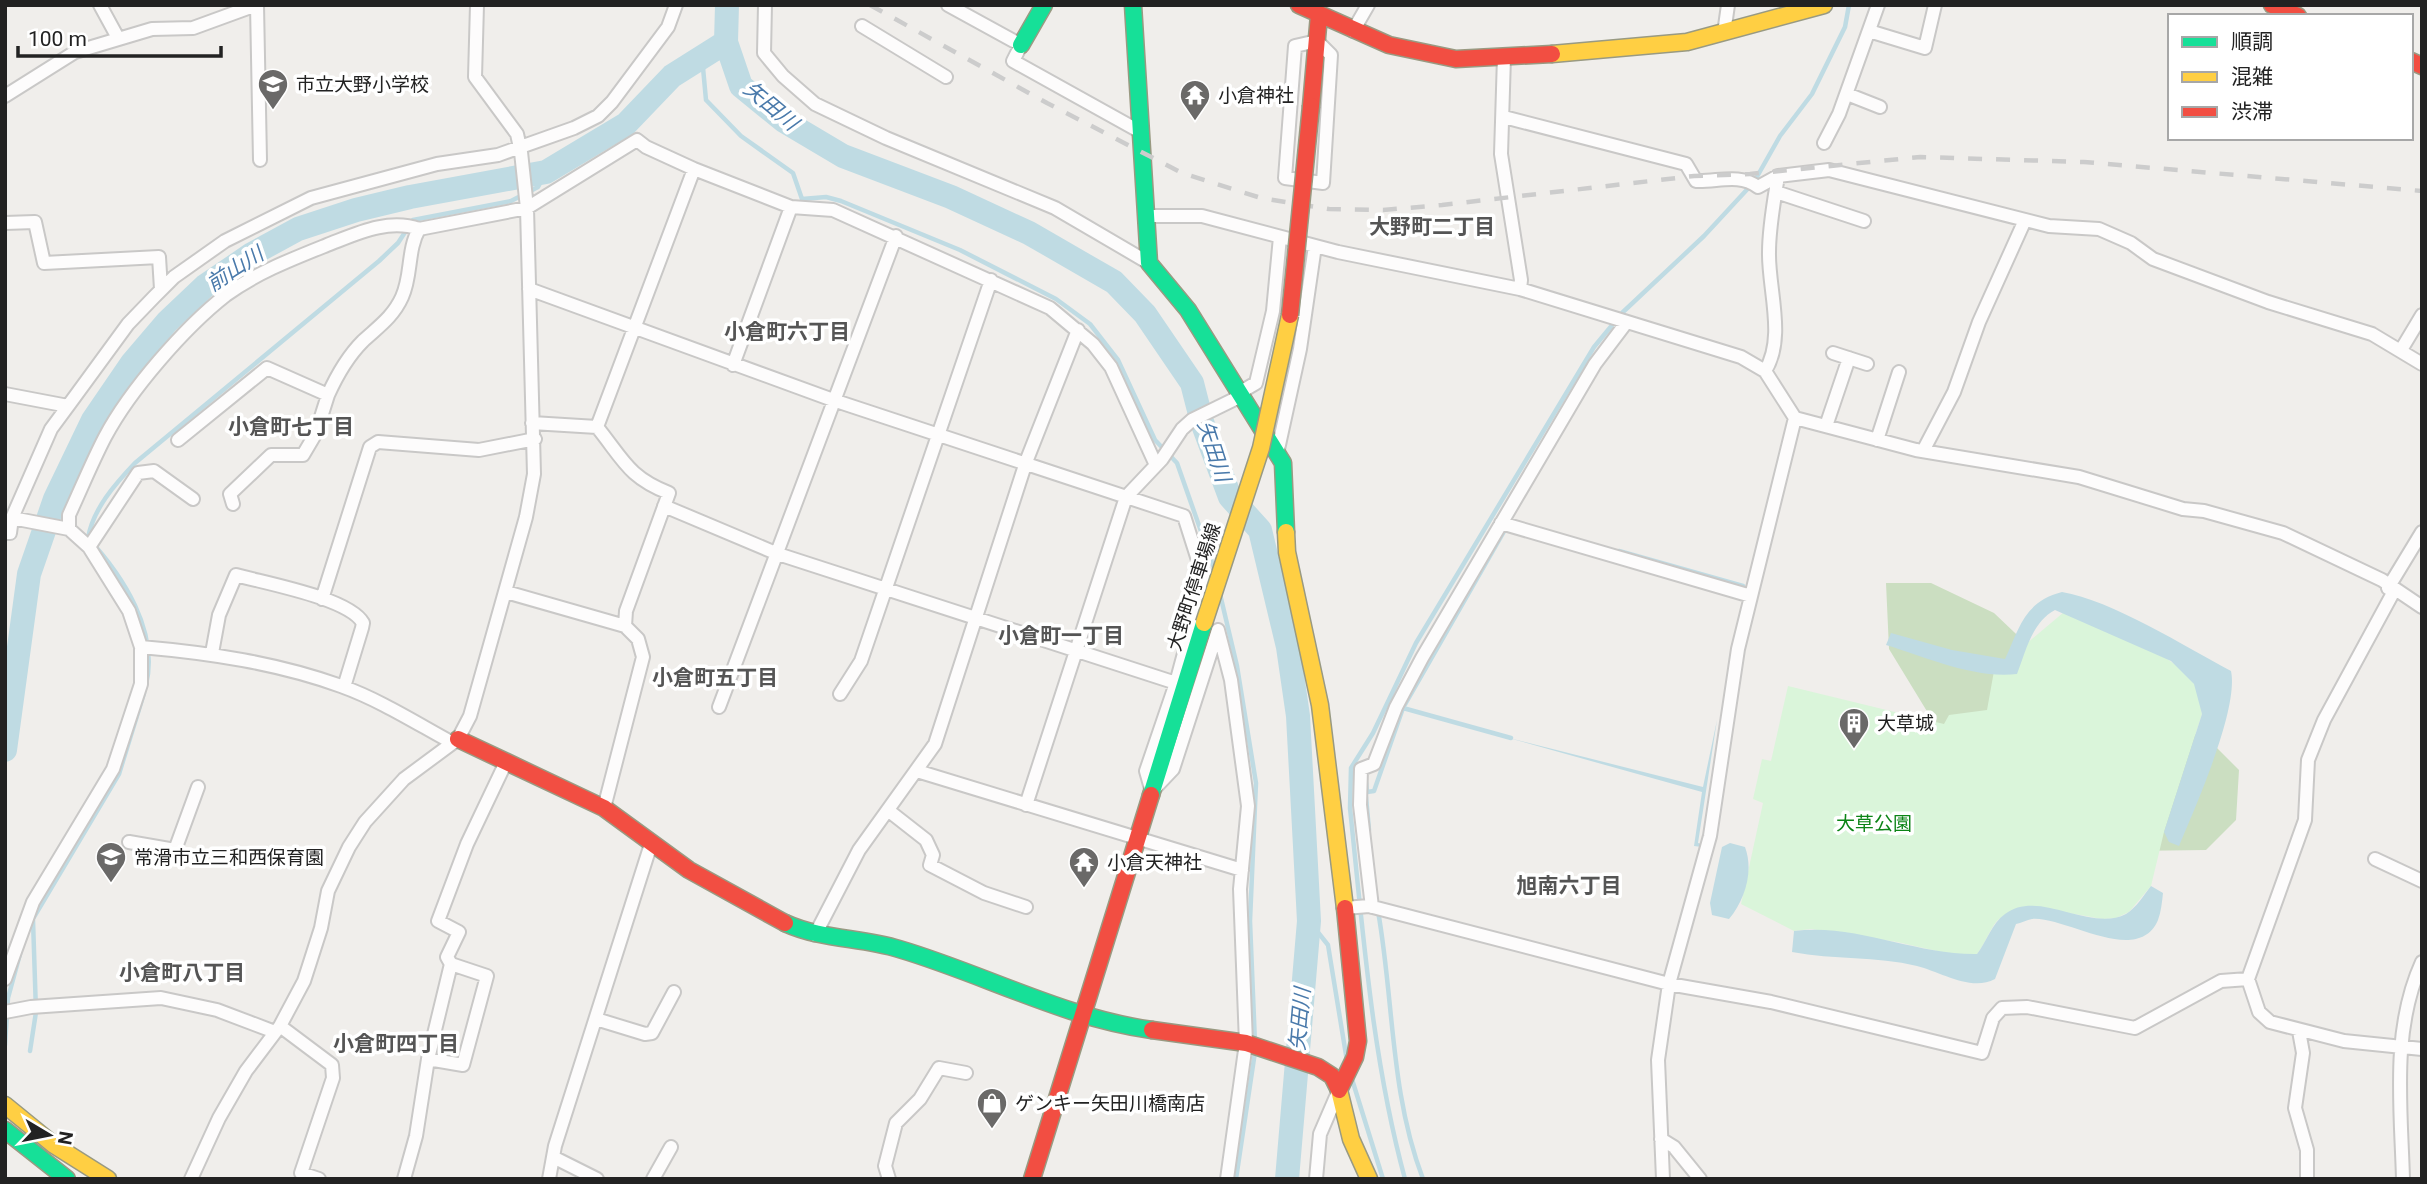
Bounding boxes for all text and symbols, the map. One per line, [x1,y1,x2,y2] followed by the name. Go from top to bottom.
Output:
[18,14,220,58] scale bar
[2168,14,2413,140] legend
[28,27,87,51] text: 100 m
[2231,30,2273,54] text: 順調
[2231,65,2273,89] text: 混雑
[256,67,290,111] school or university icon: 市立大野小学校
[296,73,429,96] place label: 市立大野小学校
[739,77,804,137] water label: 矢田川
[1178,78,1212,122] temple icon: 小倉神社
[1218,84,1294,107] place label: 小倉神社
[2231,100,2273,124] text: 渋滞
[1369,215,1495,239] district label: 大野町二丁目
[202,241,270,296] water label: 前山川
[724,320,850,344] district label: 小倉町六丁目
[228,415,354,439] district label: 小倉町七丁目
[1193,417,1236,487] water label: 矢田川
[1163,520,1225,654] street label: 大野町停車場線
[998,624,1124,648] district label: 小倉町一丁目
[652,666,778,690] district label: 小倉町五丁目
[1837,706,1871,750] building icon: 大草城
[1877,712,1934,735] place label: 大草城
[1836,812,1912,835] park label: 大草公園
[94,840,128,884] school or university icon: 常滑市立三和西保育園
[1067,845,1101,889] temple icon: 小倉天神社
[134,846,324,869] place label: 常滑市立三和西保育園
[1107,851,1202,874] place label: 小倉天神社
[1517,874,1622,898] district label: 旭南六丁目
[119,961,245,985] district label: 小倉町八丁目
[1285,985,1315,1051] water label: 矢田川
[333,1032,459,1056] district label: 小倉町四丁目
[975,1086,1009,1130] shop icon: ゲンキー矢田川橋南店
[1015,1092,1205,1115] place label: ゲンキー矢田川橋南店
[14,1100,84,1170] north arrow
[53,1129,78,1146] text: N

